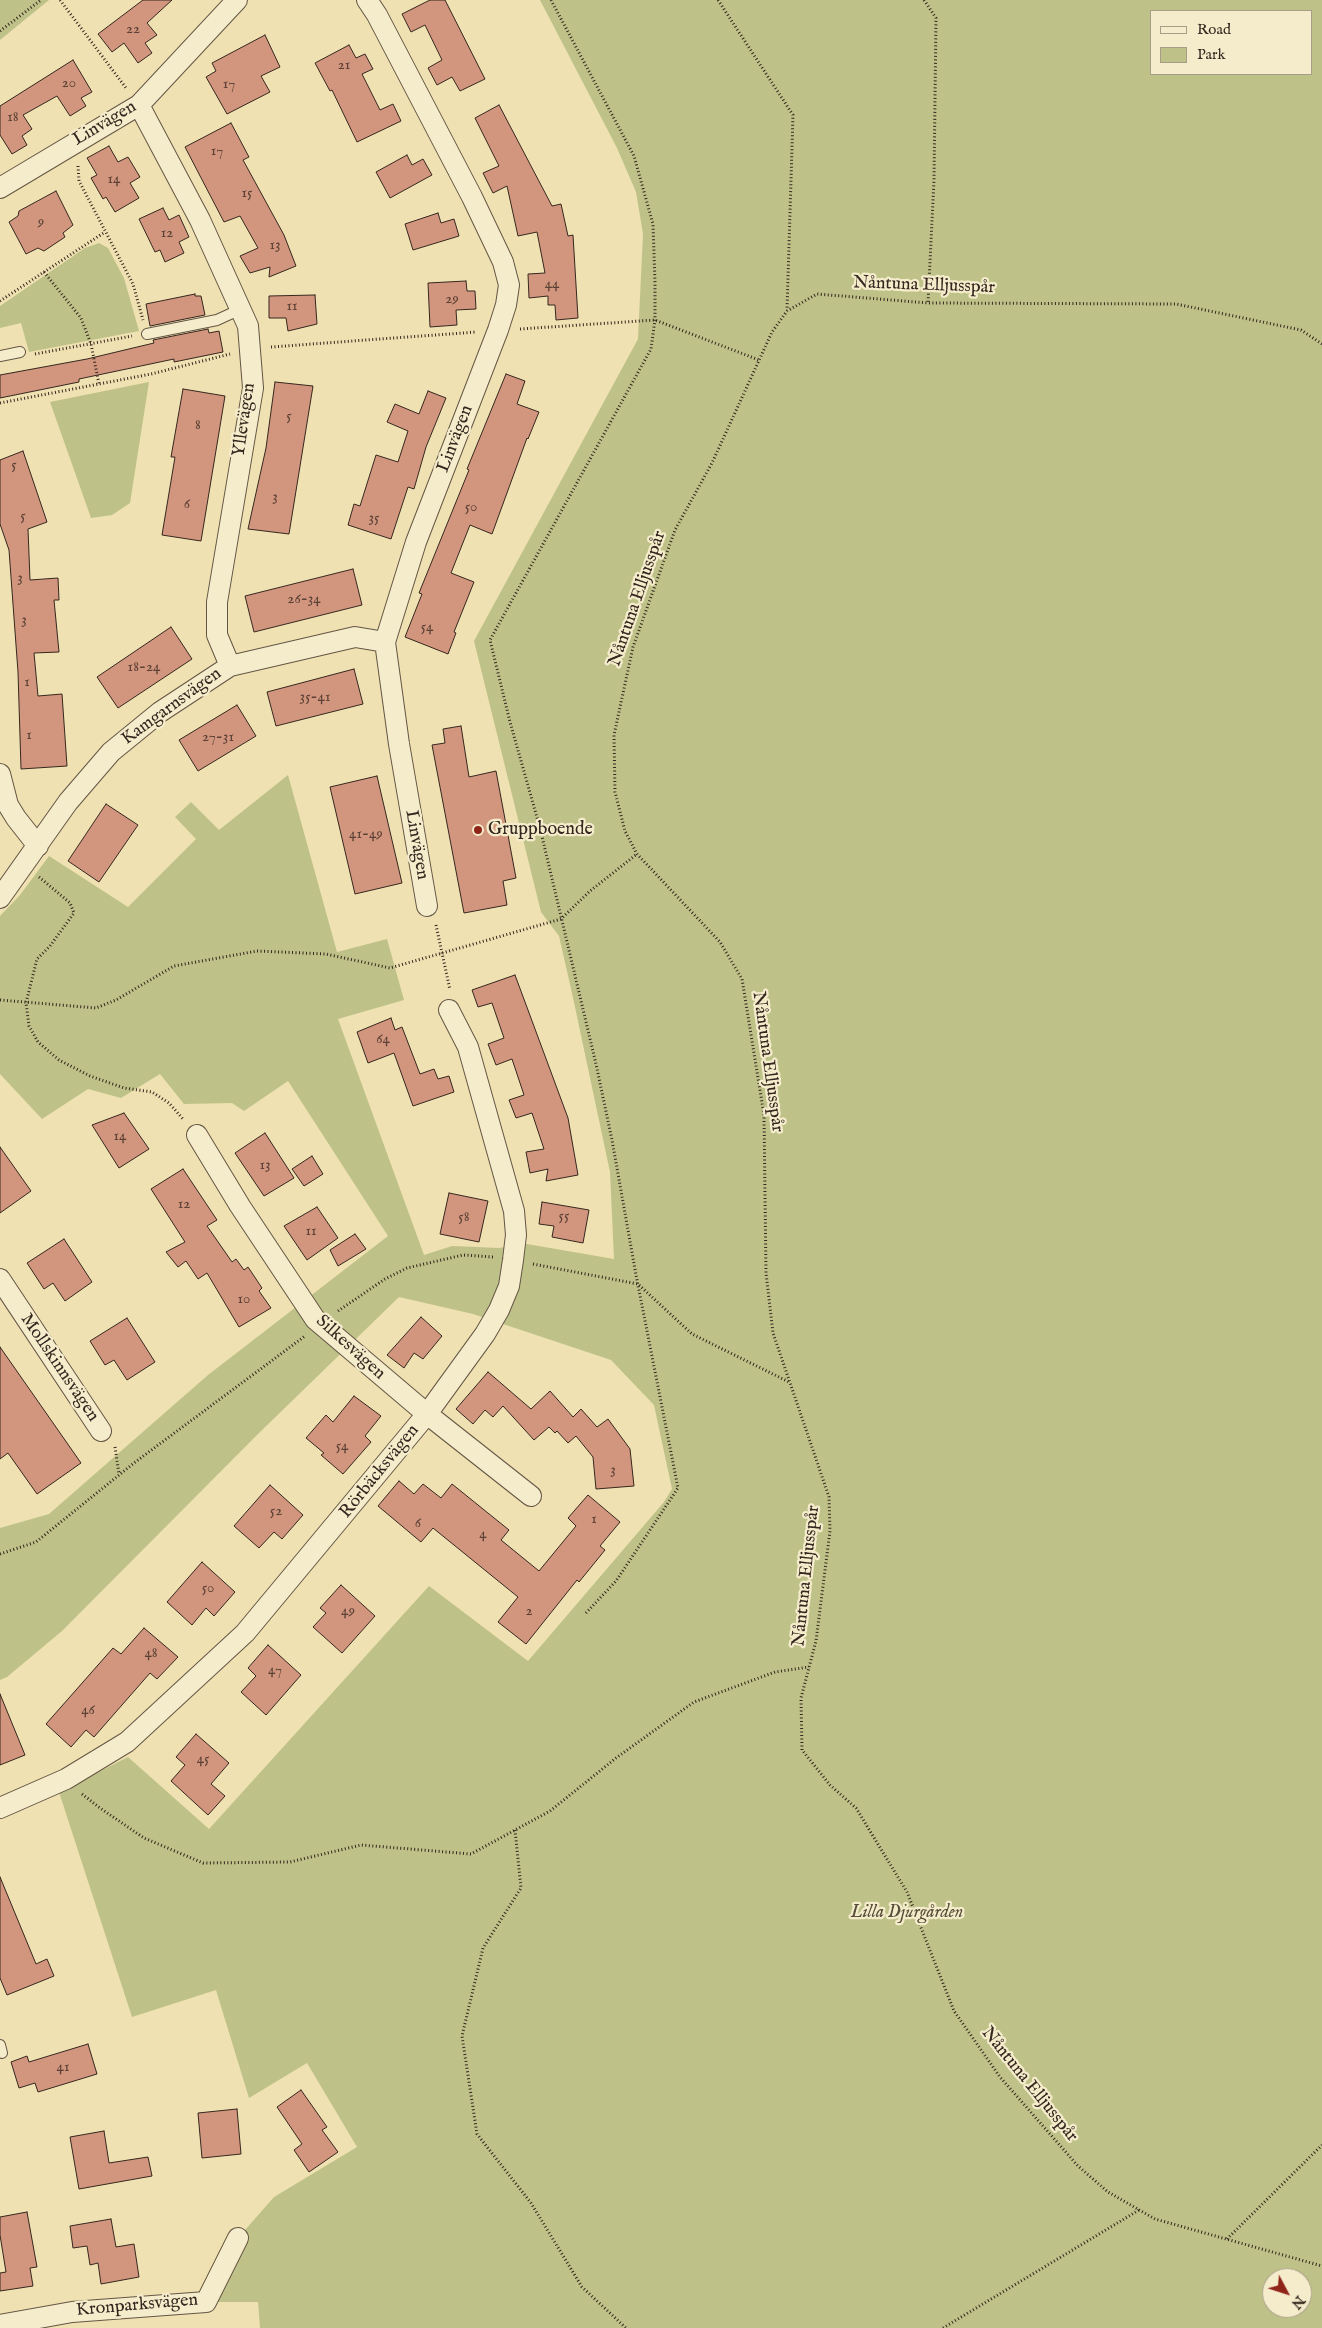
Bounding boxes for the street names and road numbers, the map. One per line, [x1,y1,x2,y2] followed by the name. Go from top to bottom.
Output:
[69,97,141,151] street label: Linvägen
[853,273,995,299] street label: Nåntuna Elljusspår
[229,382,261,458] street label: Yllevägen
[433,402,479,476] street label: Linvägen
[605,528,671,670] street label: Nåntuna Elljusspår
[118,664,226,750] street label: Kamgarnsvägen
[399,808,433,882] street label: Linvägen
[746,990,788,1134] street label: Nåntuna Elljusspår
[15,1310,103,1426] street label: Mollskinnsvägen
[311,1311,389,1385] street label: Silkesvägen
[336,1421,424,1523] street label: Rörbäcksvägen
[789,1504,825,1648] street label: Nåntuna Elljusspår
[976,2023,1082,2147] street label: Nåntuna Elljusspår
[75,2290,199,2322] street label: Kronparksvägen

